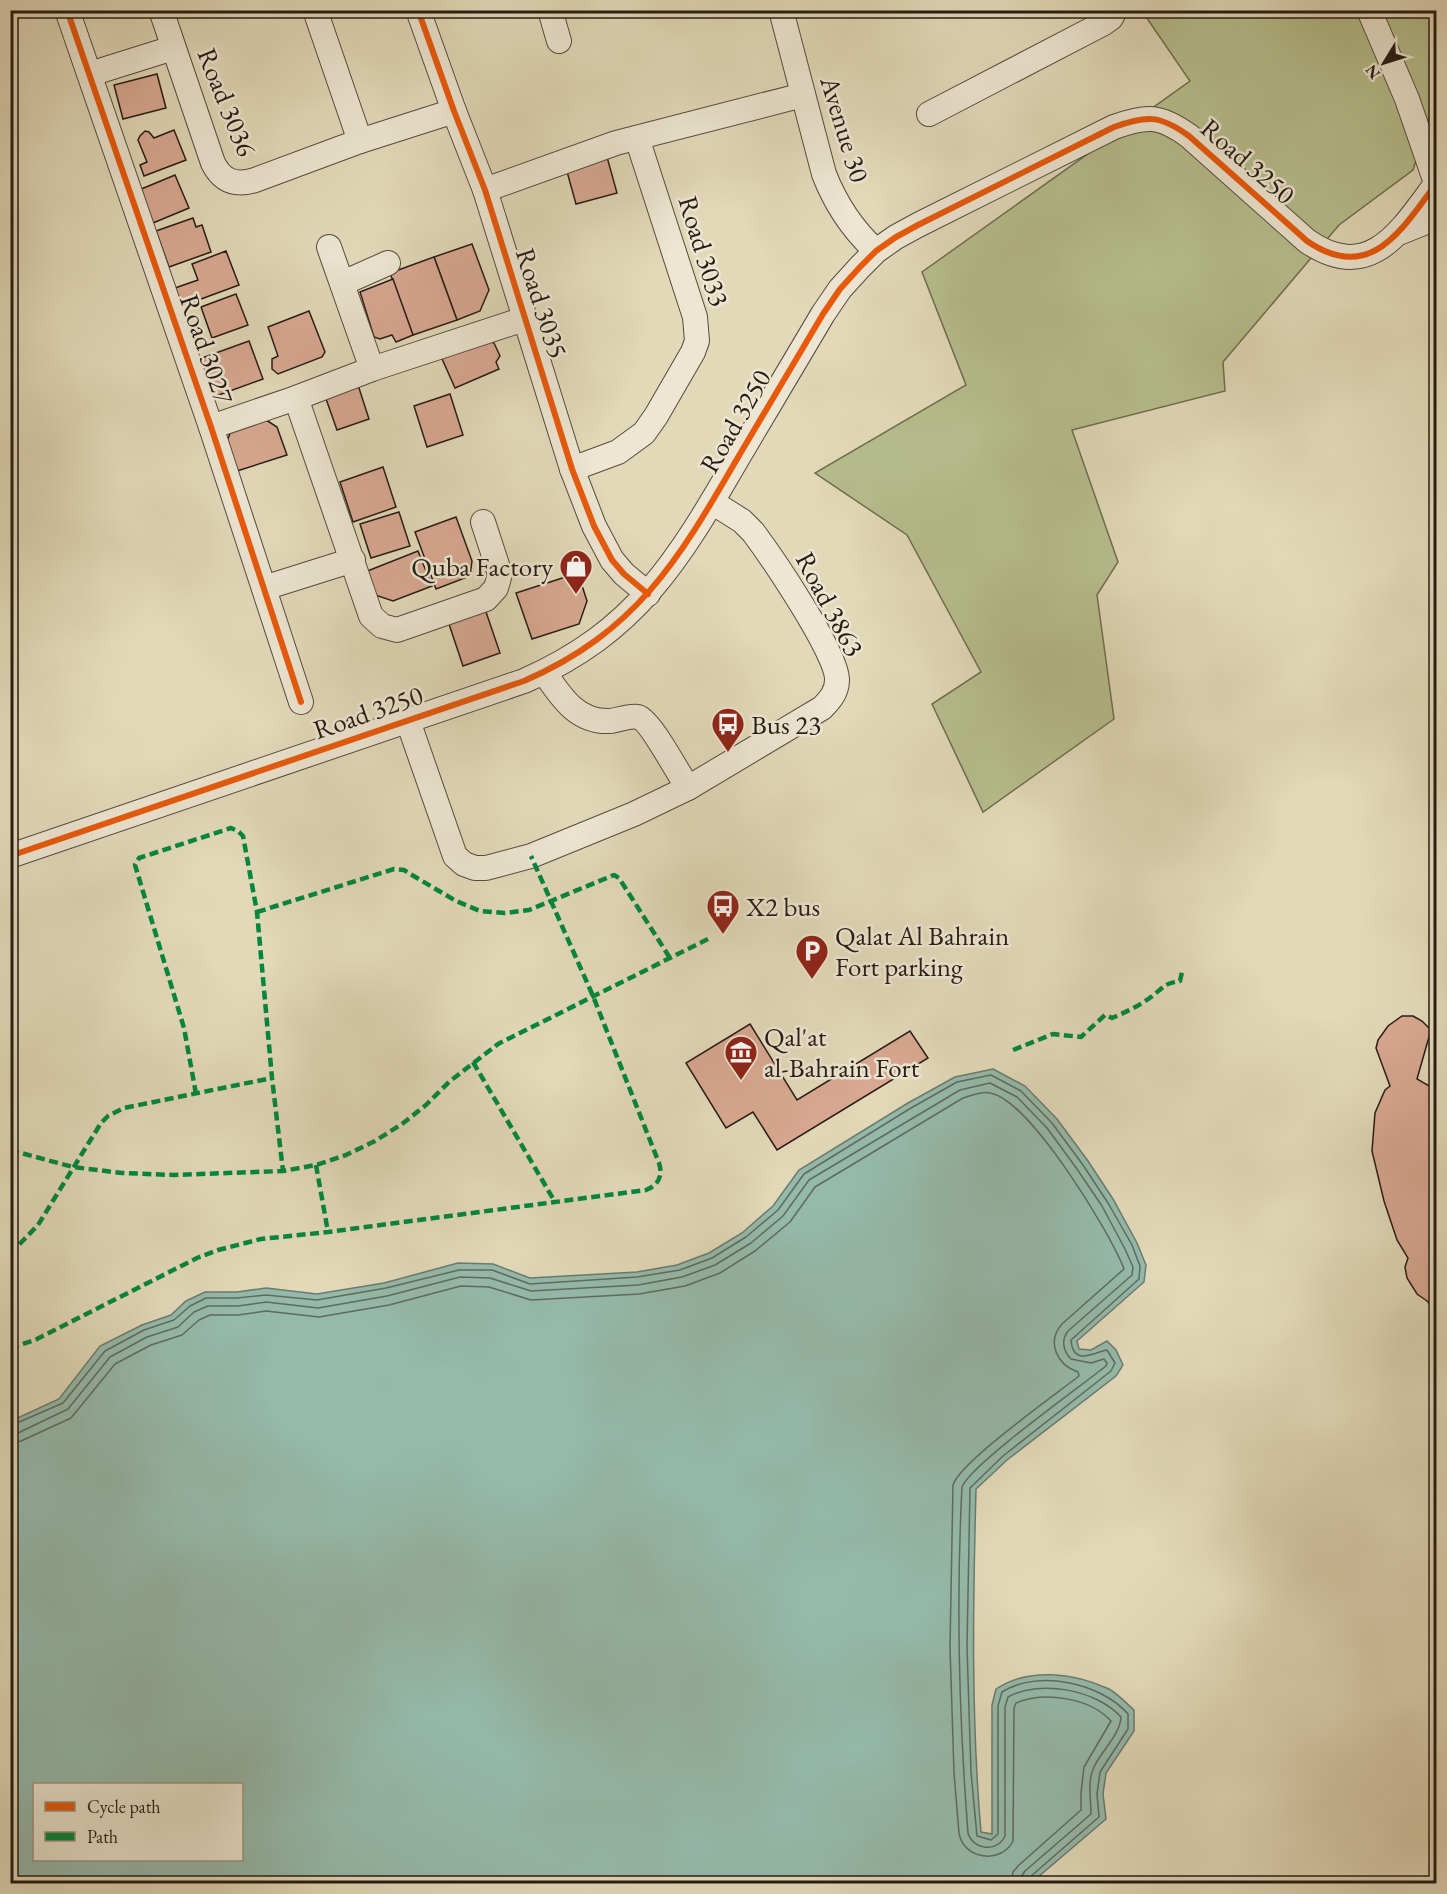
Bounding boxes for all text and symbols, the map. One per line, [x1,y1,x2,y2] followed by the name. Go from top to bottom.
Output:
[1354,33,1414,93] north arrow
[189,43,265,161] street label: Road 3036
[1360,60,1385,83] text: N
[812,71,878,186] street label: Avenue 30
[1194,110,1302,212] street label: Road 3250
[671,191,737,311] street label: Road 3033
[508,243,576,363] street label: Road 3035
[172,290,242,409] street label: Road 3027
[691,363,779,479] street label: Road 3250
[788,546,872,662] street label: Road 3863
[558,548,594,595] shop icon: Quba Factory
[411,549,553,584] place label: Quba Factory
[309,677,428,747] street label: Road 3250
[710,706,746,753] bus stop icon: Bus 23
[751,707,821,742] place label: Bus 23
[705,888,741,935] bus stop icon: X2 bus
[745,889,820,924] place label: X2 bus
[835,918,1009,984] place label: Qalat Al Bahrain Fort parking
[794,933,830,980] parking icon: Qalat Al Bahrain Fort parking
[764,1019,920,1085] place label: Qal'at al-Bahrain Fort
[723,1034,759,1081] museum icon: Qal'at al-Bahrain Fort
[33,1783,243,1861] legend
[87,1795,161,1818] text: Cycle path
[87,1825,118,1848] text: Path

